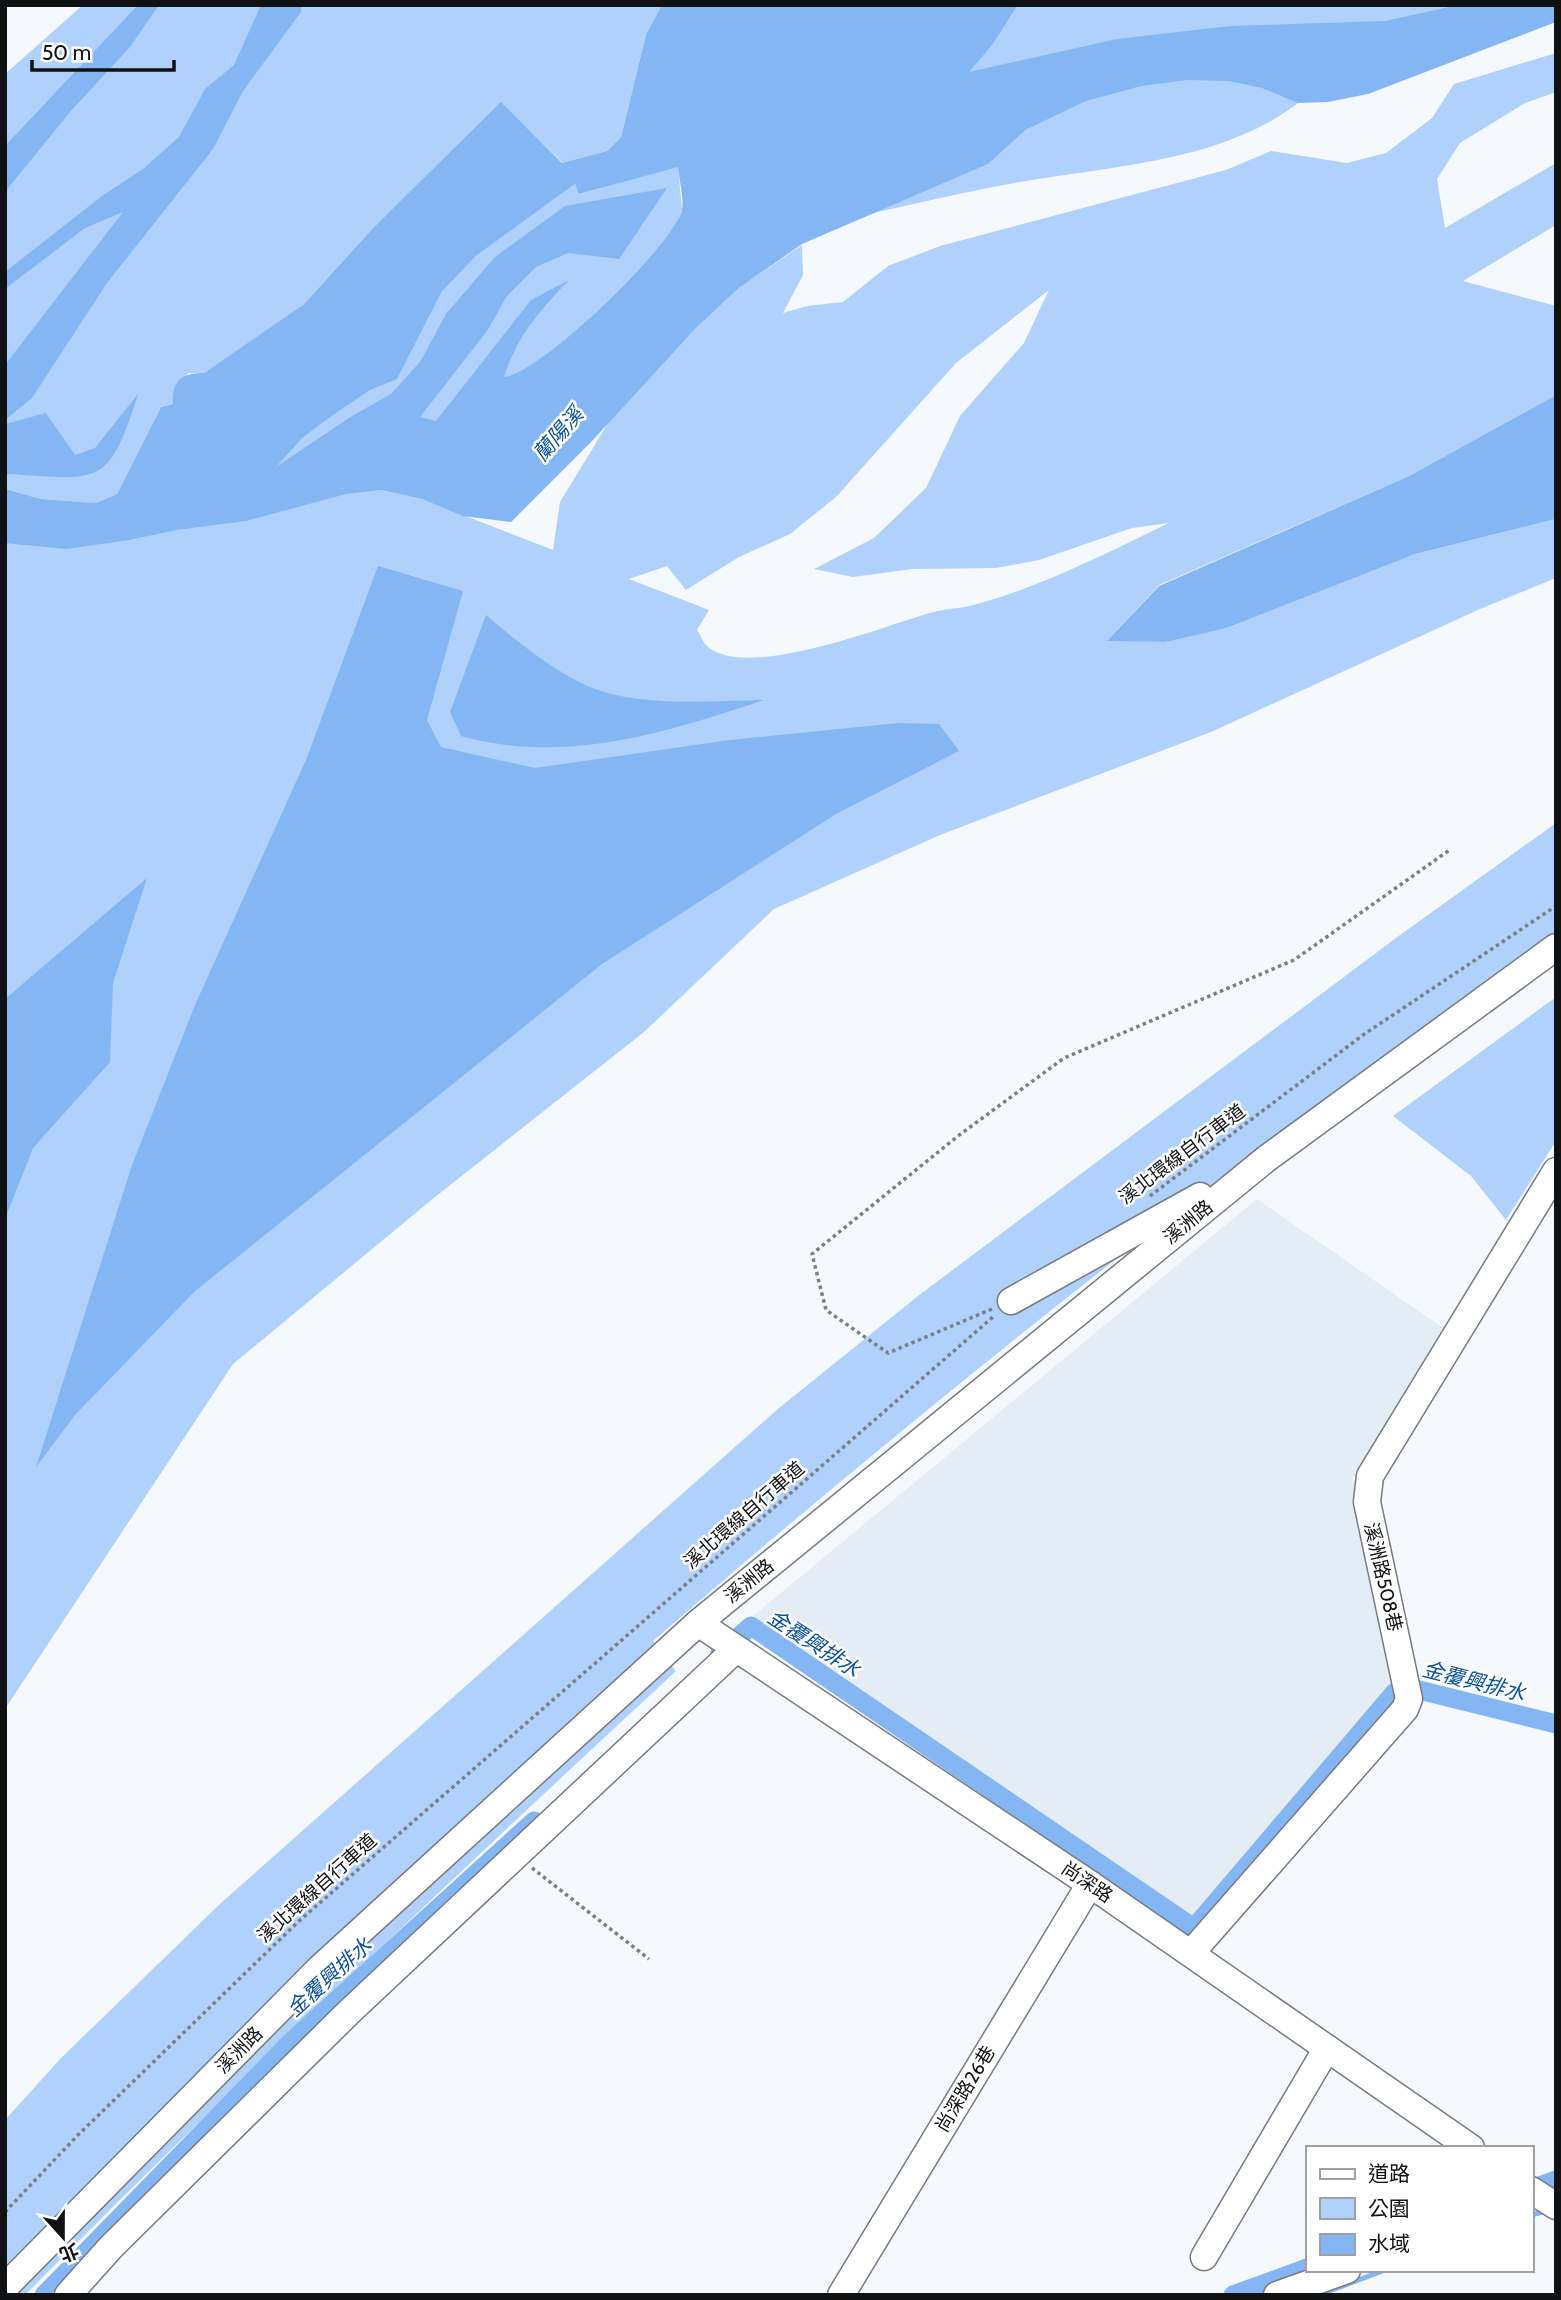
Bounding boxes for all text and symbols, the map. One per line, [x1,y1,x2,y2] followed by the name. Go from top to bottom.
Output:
[32,28,173,72] scale bar
[42,40,91,65] text: 50 m
[528,400,590,466] water label: 蘭陽溪
[1114,1099,1250,1209] street label: 溪北環線自行車道
[1159,1195,1217,1249] street label: 溪洲路
[679,1456,809,1574] street label: 溪北環線自行車道
[1359,1520,1407,1634] street label: 溪洲路508巷
[720,1554,778,1608] street label: 溪洲路
[763,1604,866,1683] water label: 金覆興排水
[1420,1656,1529,1706] water label: 金覆興排水
[253,1829,381,1947] street label: 溪北環線自行車道
[1057,1857,1117,1907] street label: 尚深路
[282,1932,377,2021] water label: 金覆興排水
[211,2022,267,2078] street label: 溪洲路
[930,2042,1000,2136] street label: 尚深路26巷
[1306,2146,1533,2272] legend
[1368,2161,1410,2186] text: 道路
[1368,2196,1410,2221] text: 公園
[28,2202,98,2272] north arrow
[1368,2231,1410,2256] text: 水域
[56,2238,82,2267] text: 北

